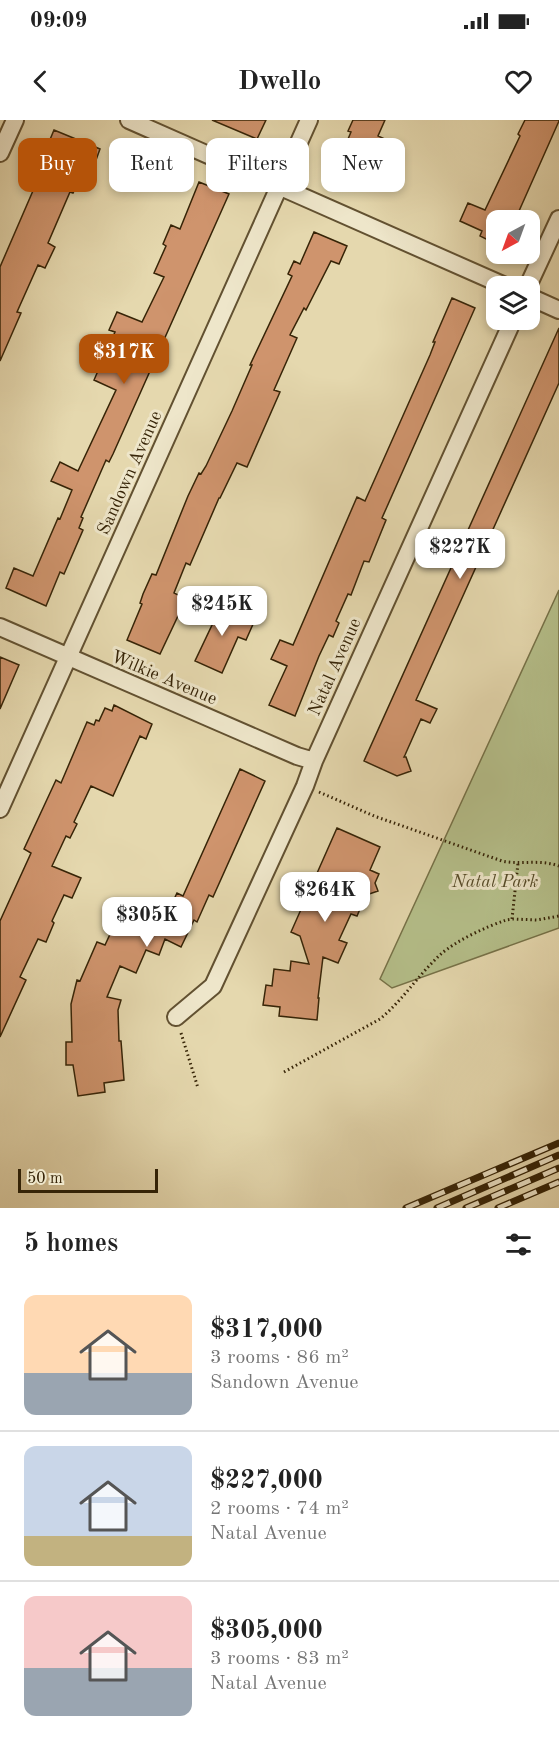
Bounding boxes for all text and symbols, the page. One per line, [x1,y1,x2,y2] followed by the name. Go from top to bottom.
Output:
[30,10,87,32] text: 09:09
[24,65,57,98] icon: back
[502,65,535,98] icon: heart
[238,68,321,95] text: Dwello
[18,138,97,192] chip: Buy
[109,138,194,192] chip: Rent
[206,138,309,192] chip: Filters
[321,138,405,192] chip: New
[486,210,540,264] north arrow
[486,210,540,330] map controls
[486,276,540,330] button: layers
[82,334,166,385] pin: $317K
[93,343,155,363] text: $317K
[95,408,165,538] street label: Sandown Avenue
[418,529,502,580] pin: $227K
[429,538,491,558] text: $227K
[180,586,264,637] pin: $245K
[191,595,253,615] text: $245K
[305,615,365,719] street label: Natal Avenue
[109,648,219,708] street label: Wilkie Avenue
[283,872,367,923] pin: $264K
[451,873,539,891] park label: Natal Park
[294,881,356,901] text: $264K
[105,897,189,948] pin: $305K
[116,906,178,926] text: $305K
[18,1166,158,1194] scale bar
[27,1171,63,1187] text: 50 m
[502,1228,535,1261] icon: filters
[24,1231,118,1257] text: 5 homes
[210,1317,323,1343] text: $317,000
[72,1319,144,1391] icon: home
[210,1348,349,1368] text: 3 rooms · 86 m²
[210,1373,359,1393] text: Sandown Avenue
[210,1468,323,1494] text: $227,000
[72,1470,144,1542] icon: home
[210,1499,349,1519] text: 2 rooms · 74 m²
[210,1524,327,1544] text: Natal Avenue
[210,1618,323,1644] text: $305,000
[72,1620,144,1692] icon: home
[210,1649,349,1669] text: 3 rooms · 83 m²
[210,1674,327,1694] text: Natal Avenue

